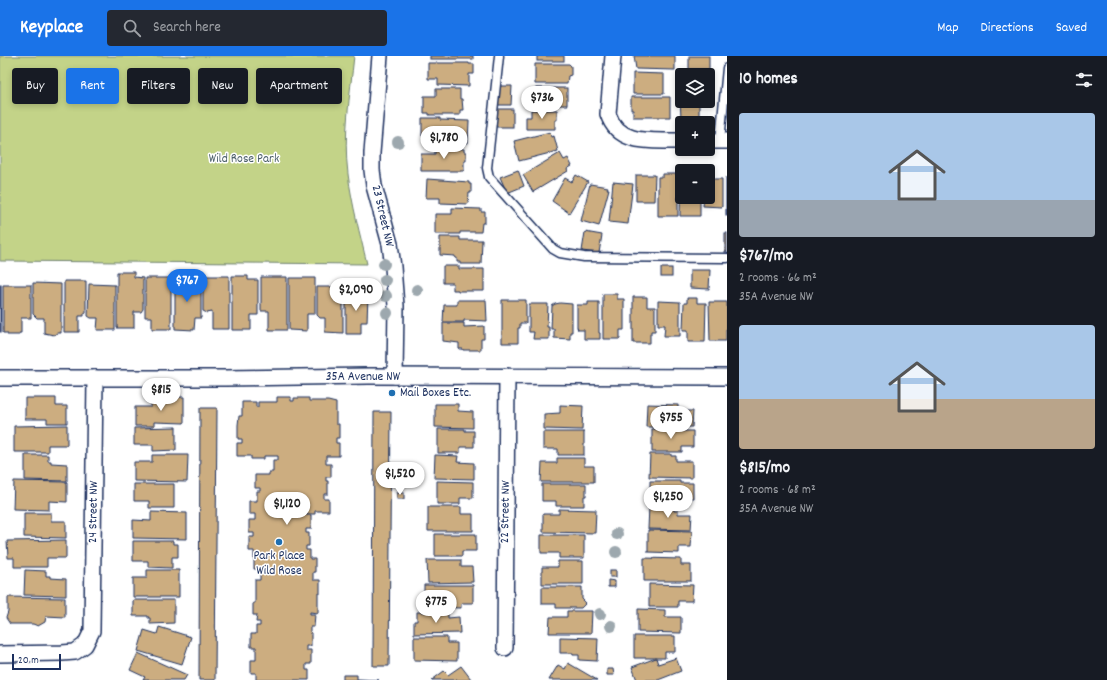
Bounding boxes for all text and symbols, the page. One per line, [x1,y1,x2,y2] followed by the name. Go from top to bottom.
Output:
[107,10,387,46] search box
[20,15,83,42] text: Keyplace
[121,17,143,39] icon: search
[153,17,221,39] text: Search here
[937,18,959,38] text: Map
[981,18,1034,38] text: Directions
[1056,18,1087,38] text: Saved
[12,68,58,104] chip: Buy
[66,68,119,104] chip: Rent
[127,68,190,104] chip: Filters
[198,68,248,104] chip: New
[256,68,342,104] chip: Apartment
[675,68,715,204] map controls
[675,68,715,108] button: layers
[739,68,798,92] text: 10 homes
[1073,69,1095,91] icon: filters
[518,86,566,120] pin: $736
[530,89,554,108] text: $736
[675,116,715,156] button: +
[411,126,477,160] pin: $1,780
[429,129,459,148] text: $1,780
[881,139,953,211] icon: home
[209,150,279,169] park label: Wild Rose Park
[675,164,715,204] button: −
[366,183,398,249] street label: 23 Street NW
[739,245,793,269] text: $767/mo
[163,269,211,303] pin: $767
[739,269,817,288] text: 2 rooms · 66 m²
[176,272,198,291] text: $767
[323,278,389,312] pin: $2,090
[339,281,373,300] text: $2,090
[739,288,813,307] text: 35A Avenue NW
[881,351,953,423] icon: home
[326,368,401,387] street label: 35A Avenue NW
[137,378,185,412] pin: $815
[151,381,171,400] text: $815
[400,384,471,403] place label: Mail Boxes Etc.
[387,388,397,398] marker: Mail Boxes Etc.
[647,406,695,440] pin: $755
[659,409,683,428] text: $755
[739,457,790,481] text: $815/mo
[367,462,433,496] pin: $1,520
[385,465,415,484] text: $1,520
[84,480,104,543] street label: 24 Street NW
[496,480,516,544] street label: 22 Street NW
[739,481,816,500] text: 2 rooms · 68 m²
[635,485,701,519] pin: $1,250
[653,488,683,507] text: $1,250
[254,492,320,526] pin: $1,120
[273,495,301,514] text: $1,120
[739,500,813,519] text: 35A Avenue NW
[274,537,284,547] marker: Park Place Wild Rose
[253,547,305,581] place label: Park Place Wild Rose
[412,590,460,624] pin: $775
[425,593,447,612] text: $775
[12,652,61,671] scale bar
[18,653,39,669] text: 20 m

